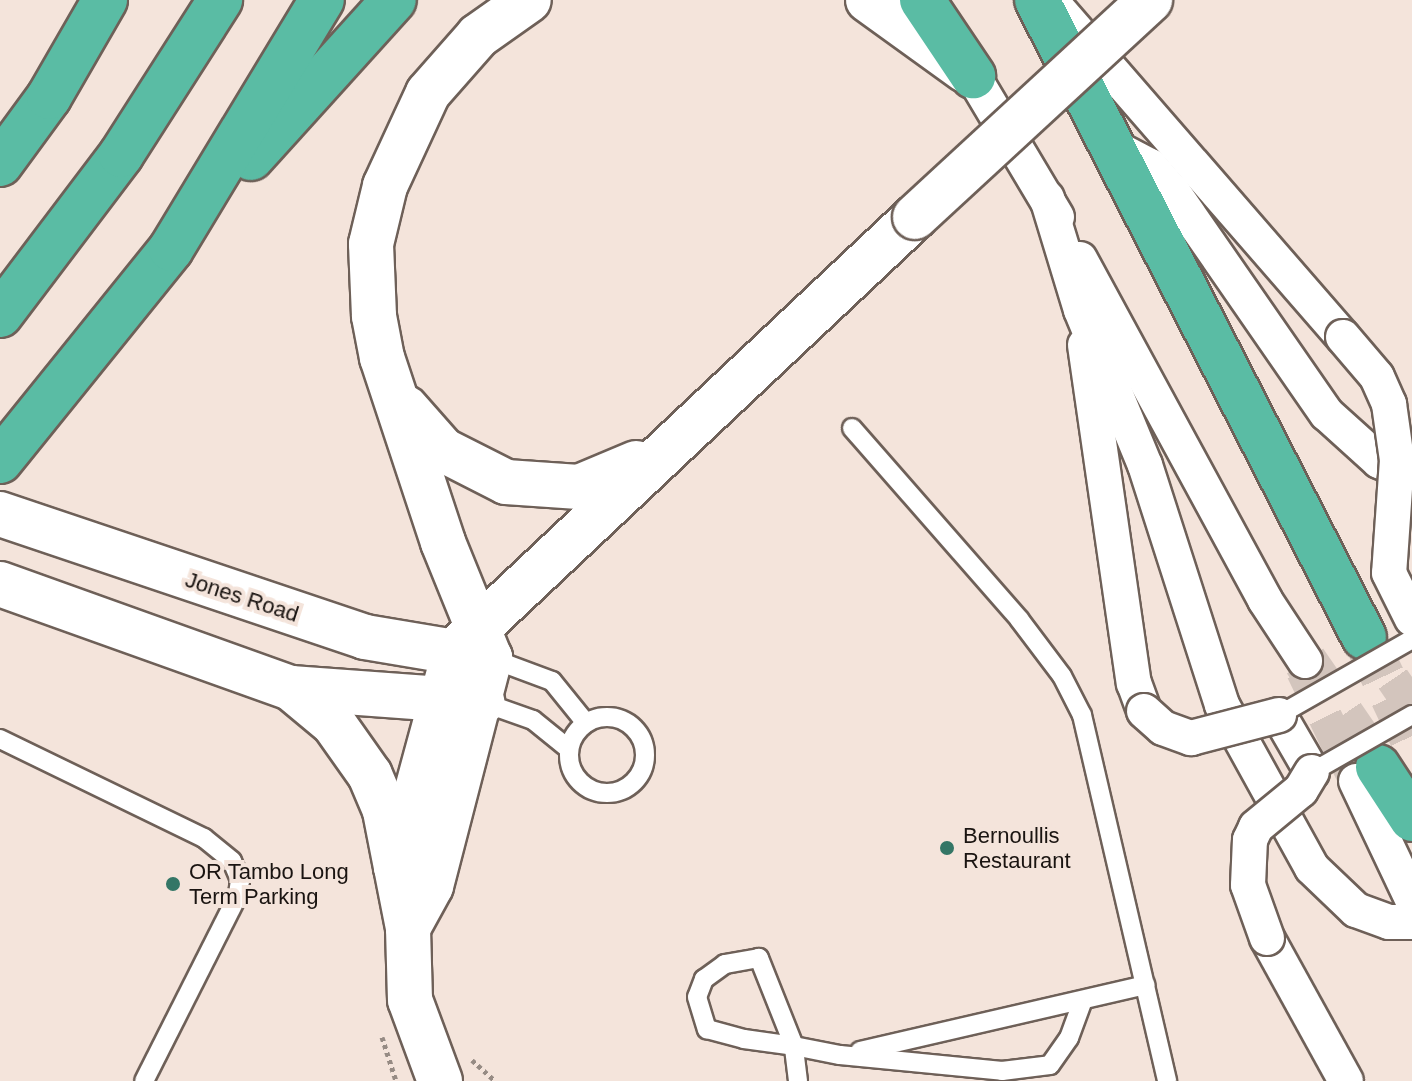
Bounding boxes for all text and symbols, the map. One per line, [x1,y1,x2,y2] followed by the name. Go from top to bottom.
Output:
[182,566,302,628] street label: Jones Road
[963,822,1071,874] place label: Bernoullis Restaurant
[938,839,956,857] marker: Bernoullis Restaurant
[189,858,349,910] place label: OR Tambo Long Term Parking
[164,875,182,893] marker: OR Tambo Long Term Parking

